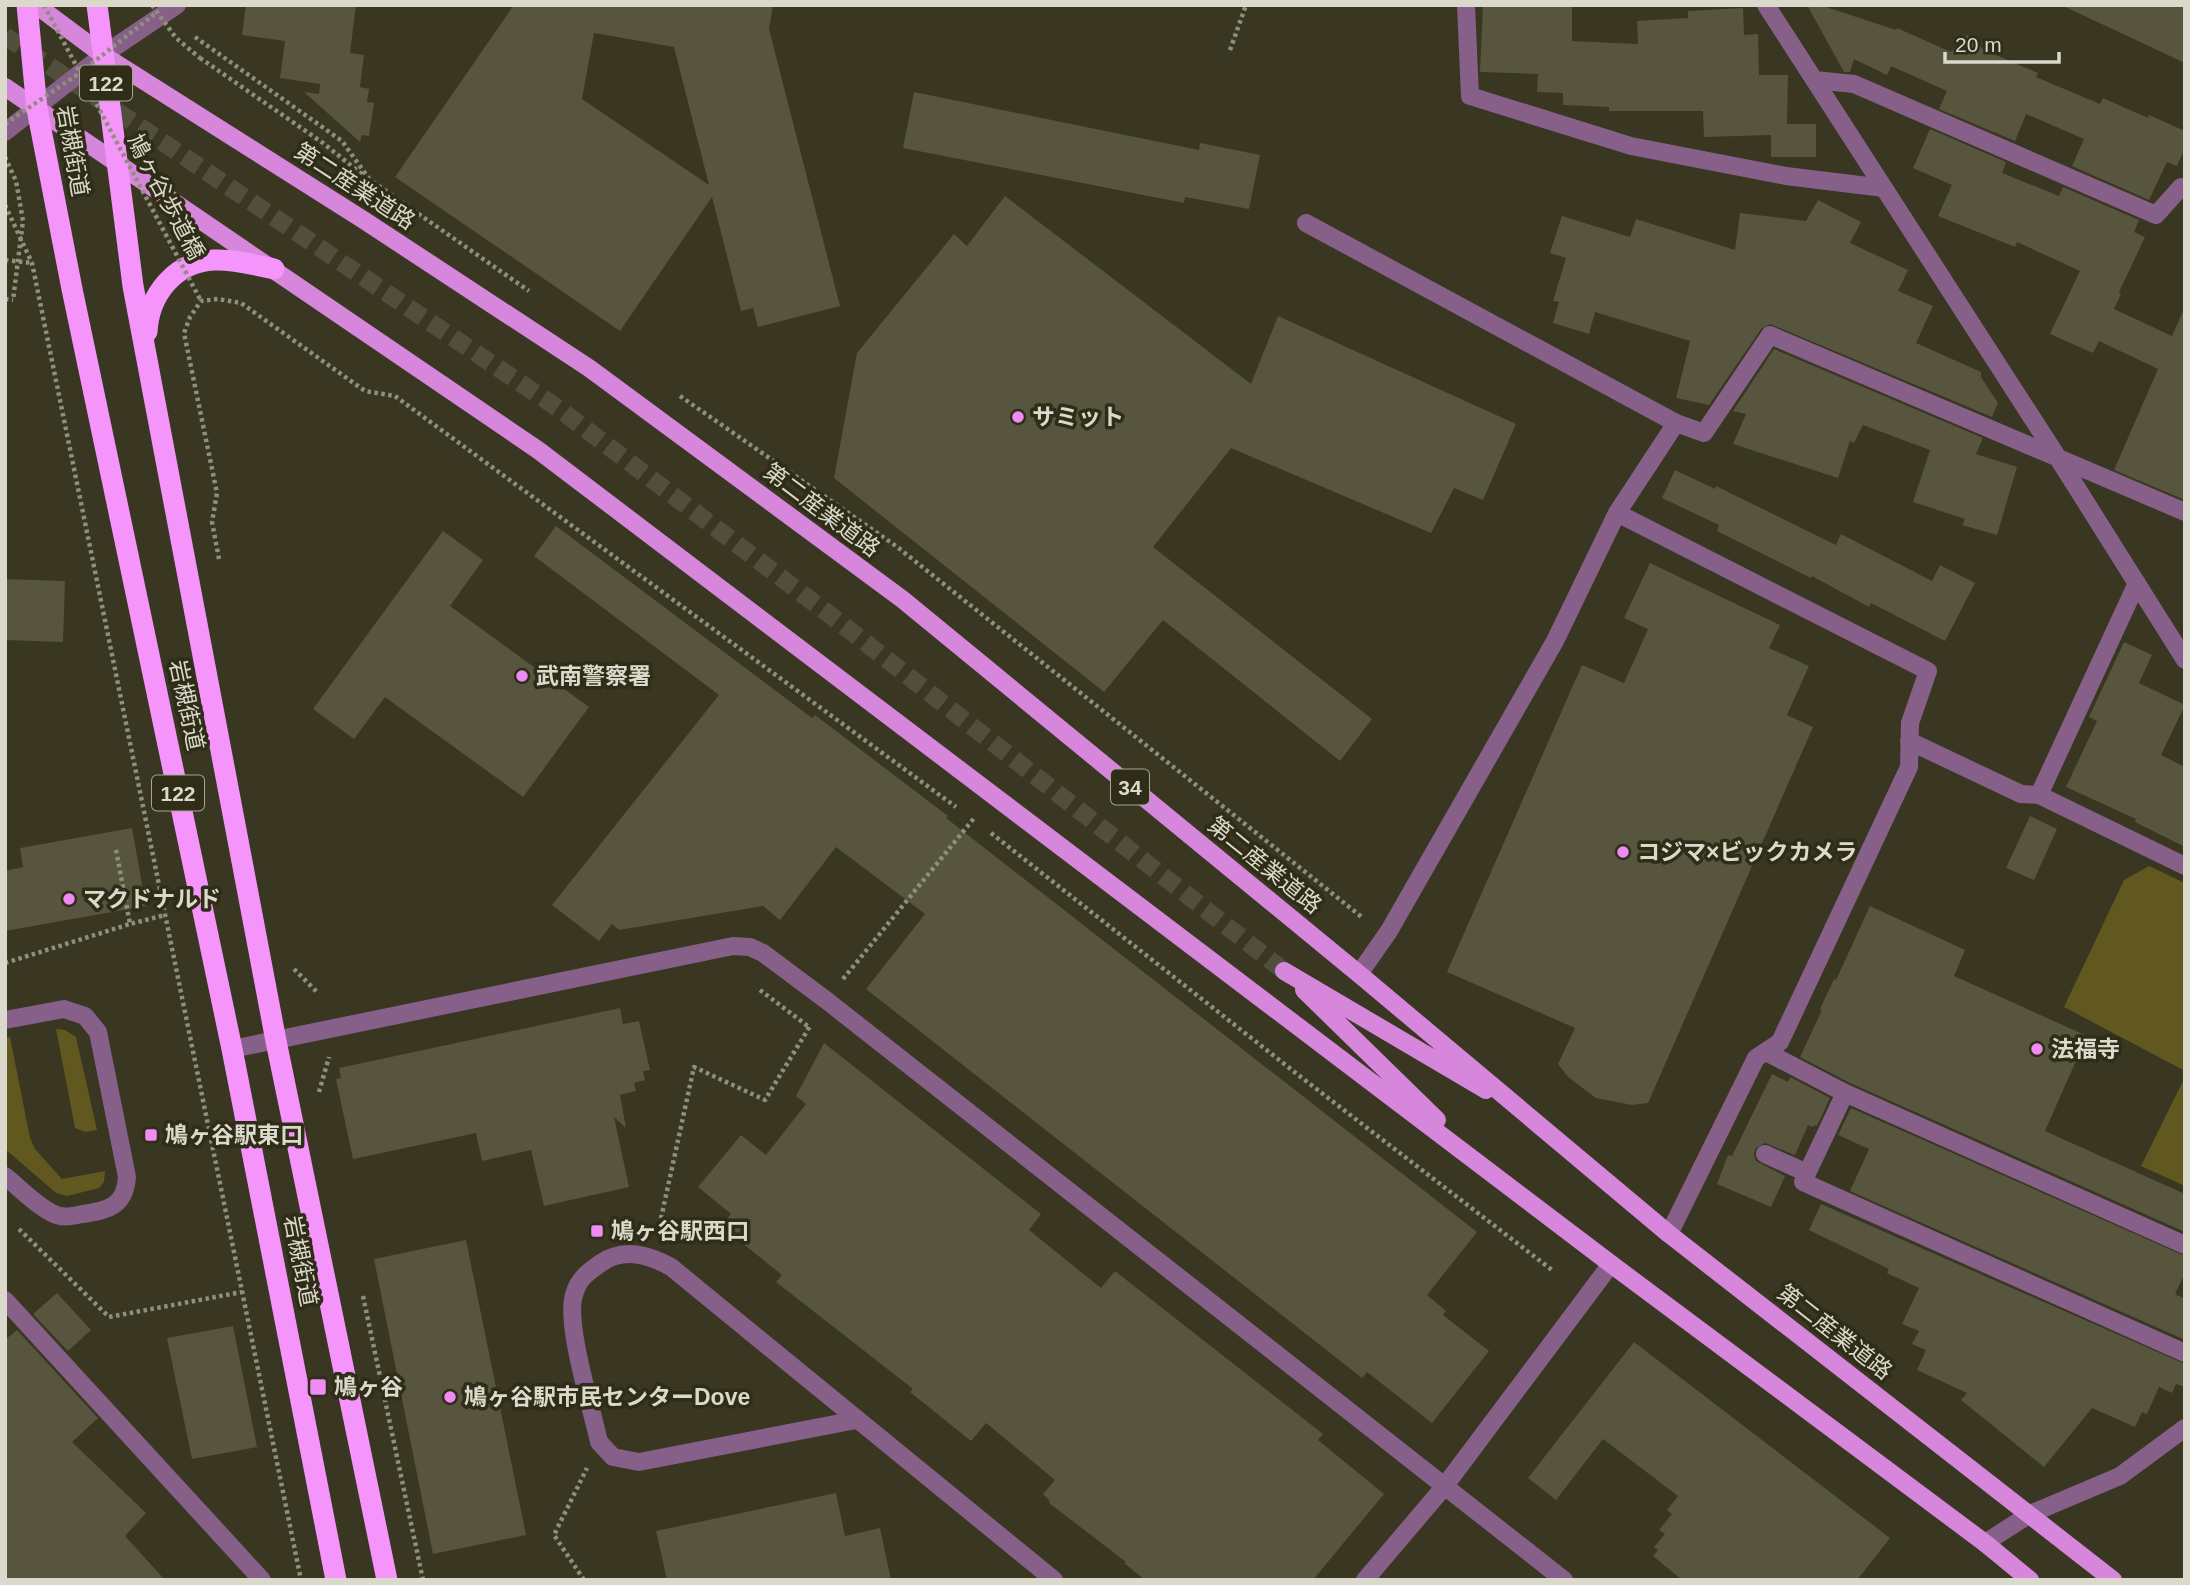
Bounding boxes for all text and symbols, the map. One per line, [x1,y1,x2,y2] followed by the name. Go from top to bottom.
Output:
[1945,21,2059,65] scale bar
[1955,33,2002,56] text: 20 m
[80,66,132,100] road number: 122
[52,103,94,199] street label: 岩槻街道
[122,130,210,264] street label: 鳩ヶ谷歩道橋
[290,138,420,234] street label: 第二産業道路
[1032,404,1124,430] place label: サミット
[1010,409,1026,425] marker: サミット
[759,458,885,562] street label: 第二産業道路
[165,657,209,753] street label: 岩槻街道
[536,663,651,689] place label: 武南警察署
[514,668,530,684] marker: 武南警察署
[1111,770,1149,804] road number: 34
[152,776,204,810] road number: 122
[1203,811,1327,919] street label: 第二産業道路
[1637,839,1857,865] place label: コジマ×ビックカメラ
[1615,844,1631,860] marker: コジマ×ビックカメラ
[83,886,221,912] place label: マクドナルド
[61,891,77,907] marker: マクドナルド
[2051,1036,2120,1062] place label: 法福寺
[2029,1041,2045,1057] marker: 法福寺
[165,1122,303,1148] place label: 鳩ヶ谷駅東口
[143,1127,159,1143] marker: 鳩ヶ谷駅東口
[279,1213,323,1309] street label: 岩槻街道
[611,1218,749,1244] place label: 鳩ヶ谷駅西口
[589,1223,605,1239] marker: 鳩ヶ谷駅西口
[1773,1279,1897,1385] street label: 第二産業道路
[334,1374,403,1400] place label: 鳩ヶ谷
[308,1377,328,1397] marker: 鳩ヶ谷
[464,1384,750,1410] place label: 鳩ヶ谷駅市民センターDove
[442,1389,458,1405] marker: 鳩ヶ谷駅市民センターDove

